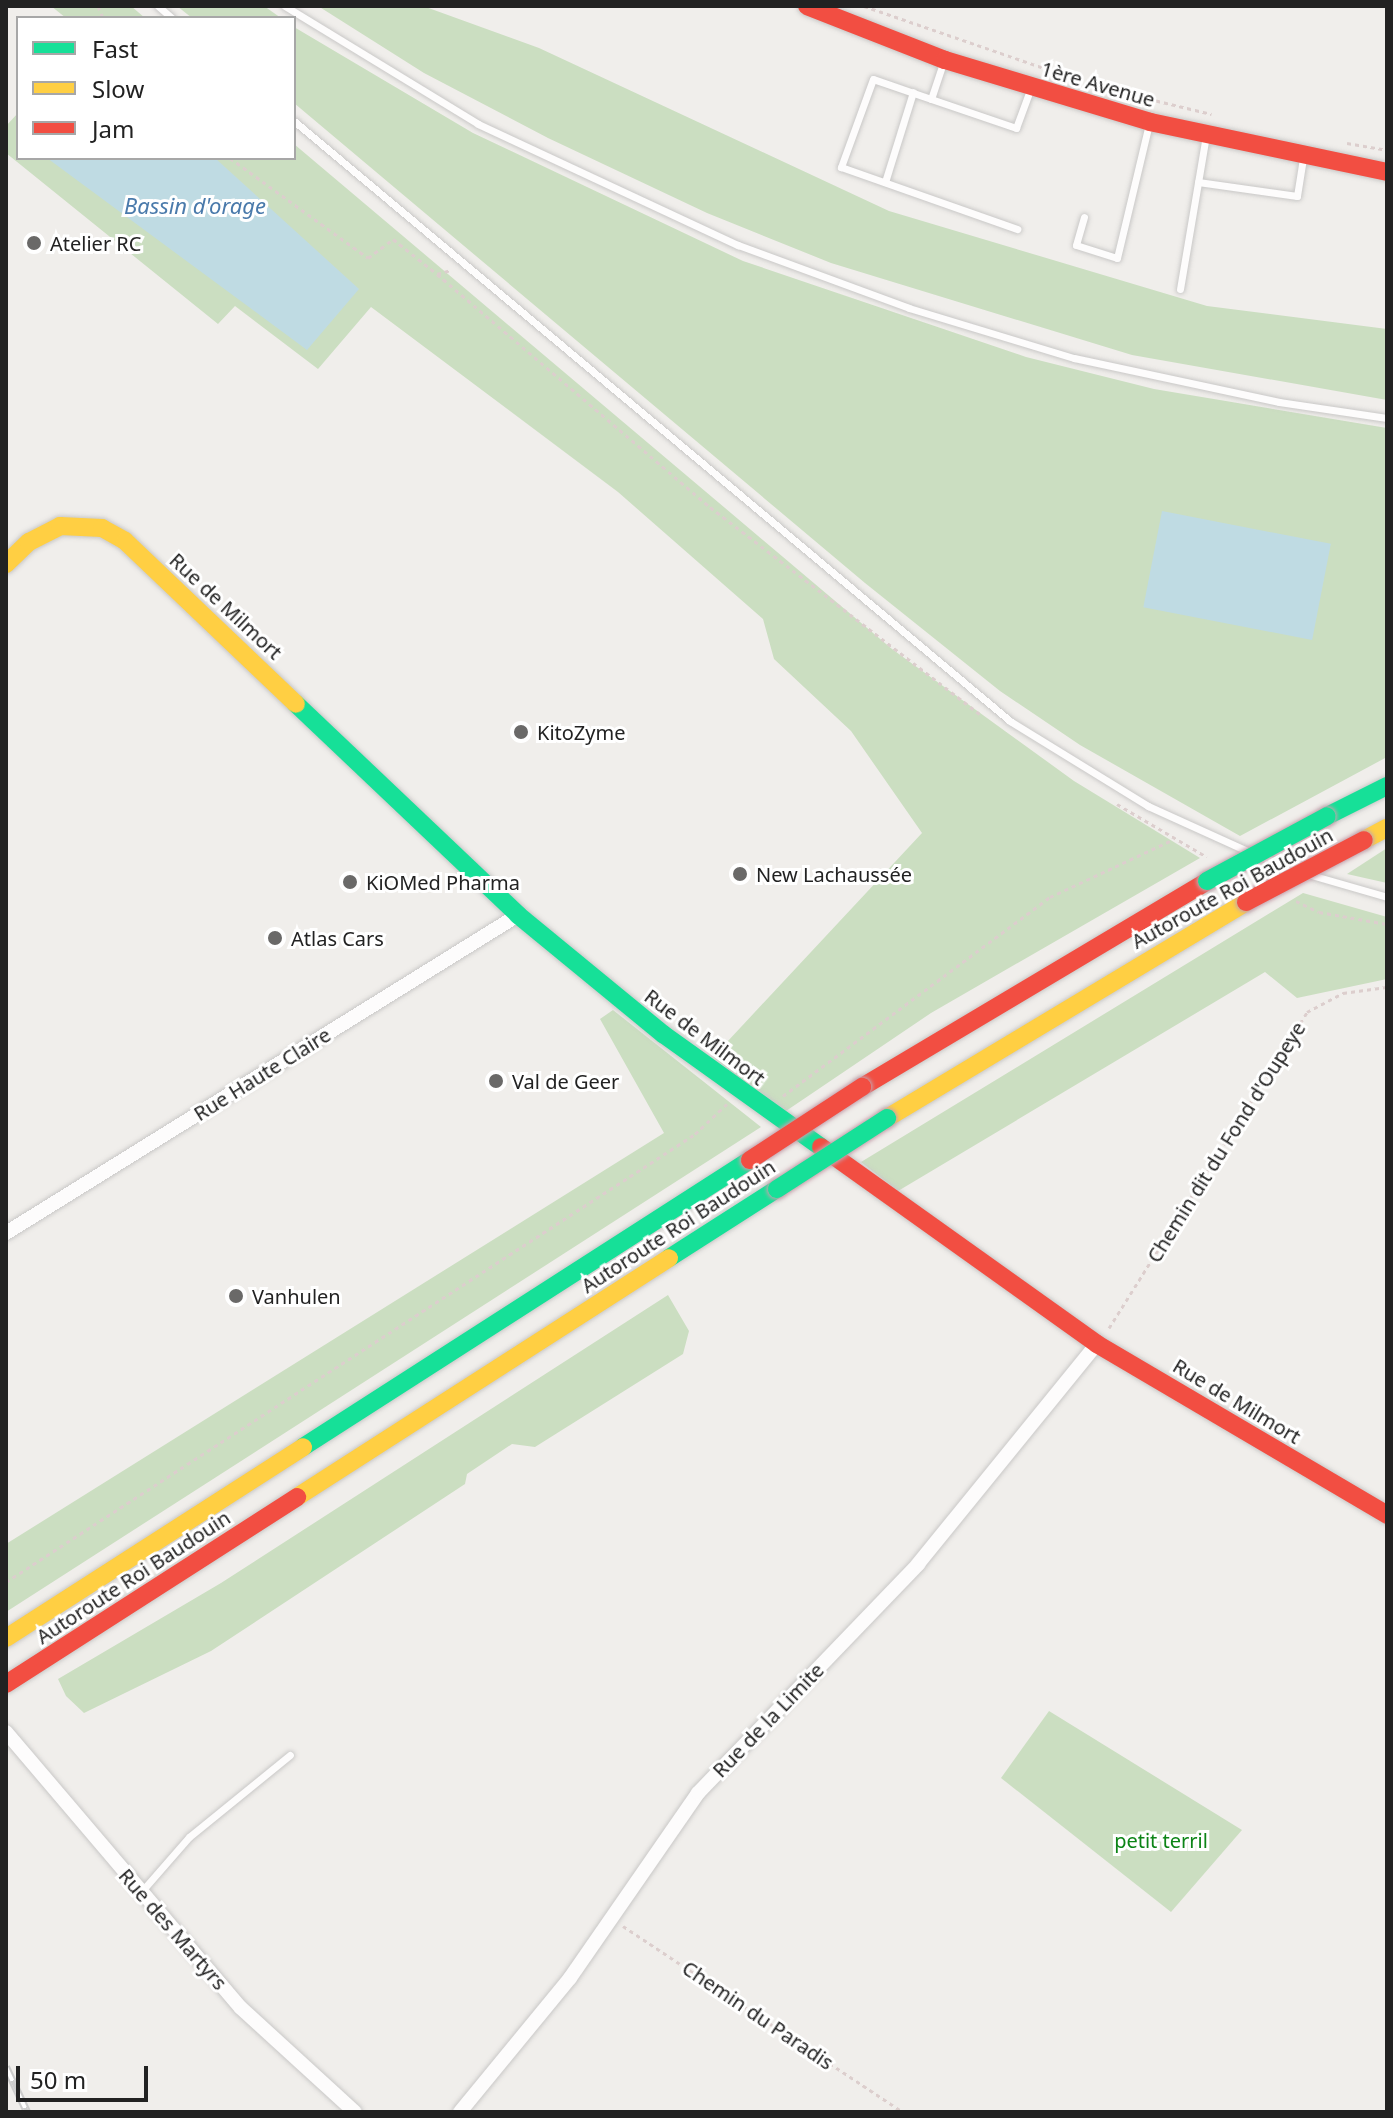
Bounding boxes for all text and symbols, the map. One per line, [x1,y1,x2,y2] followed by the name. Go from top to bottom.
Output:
[16,16,296,160] legend
[92,32,138,65] text: Fast
[1038,56,1158,112] street label: 1ère Avenue
[92,72,144,105] text: Slow
[92,112,134,145] text: Jam
[124,193,266,219] water label: Bassin d'orage
[50,231,141,255] place label: Atelier RC
[25,234,43,252] marker: Atelier RC
[165,548,287,664] street label: Rue de Milmort
[537,720,625,744] place label: KitoZyme
[512,723,530,741] marker: KitoZyme
[1127,823,1337,953] street label: Autoroute Roi Baudouin
[756,862,912,886] place label: New Lachaussée
[731,865,749,883] marker: New Lachaussée
[366,870,520,894] place label: KiOMed Pharma
[341,873,359,891] marker: KiOMed Pharma
[291,926,384,950] place label: Atlas Cars
[266,929,284,947] marker: Atlas Cars
[640,984,770,1090] street label: Rue de Milmort
[1142,1017,1310,1267] street label: Chemin dit du Fond d'Oupeye
[189,1022,335,1126] street label: Rue Haute Claire
[512,1069,619,1093] place label: Val de Geer
[487,1072,505,1090] marker: Val de Geer
[577,1154,779,1298] street label: Autoroute Roi Baudouin
[252,1284,341,1308] place label: Vanhulen
[227,1287,245,1305] marker: Vanhulen
[1169,1353,1305,1449] street label: Rue de Milmort
[32,1505,234,1649] street label: Autoroute Roi Baudouin
[707,1658,829,1782] street label: Rue de la Limite
[1114,1828,1208,1852] park label: petit terril
[114,1864,232,1994] street label: Rue des Martyrs
[678,1956,838,2074] street label: Chemin du Paradis
[20,2050,152,2100] scale bar
[30,2063,86,2096] text: 50 m

